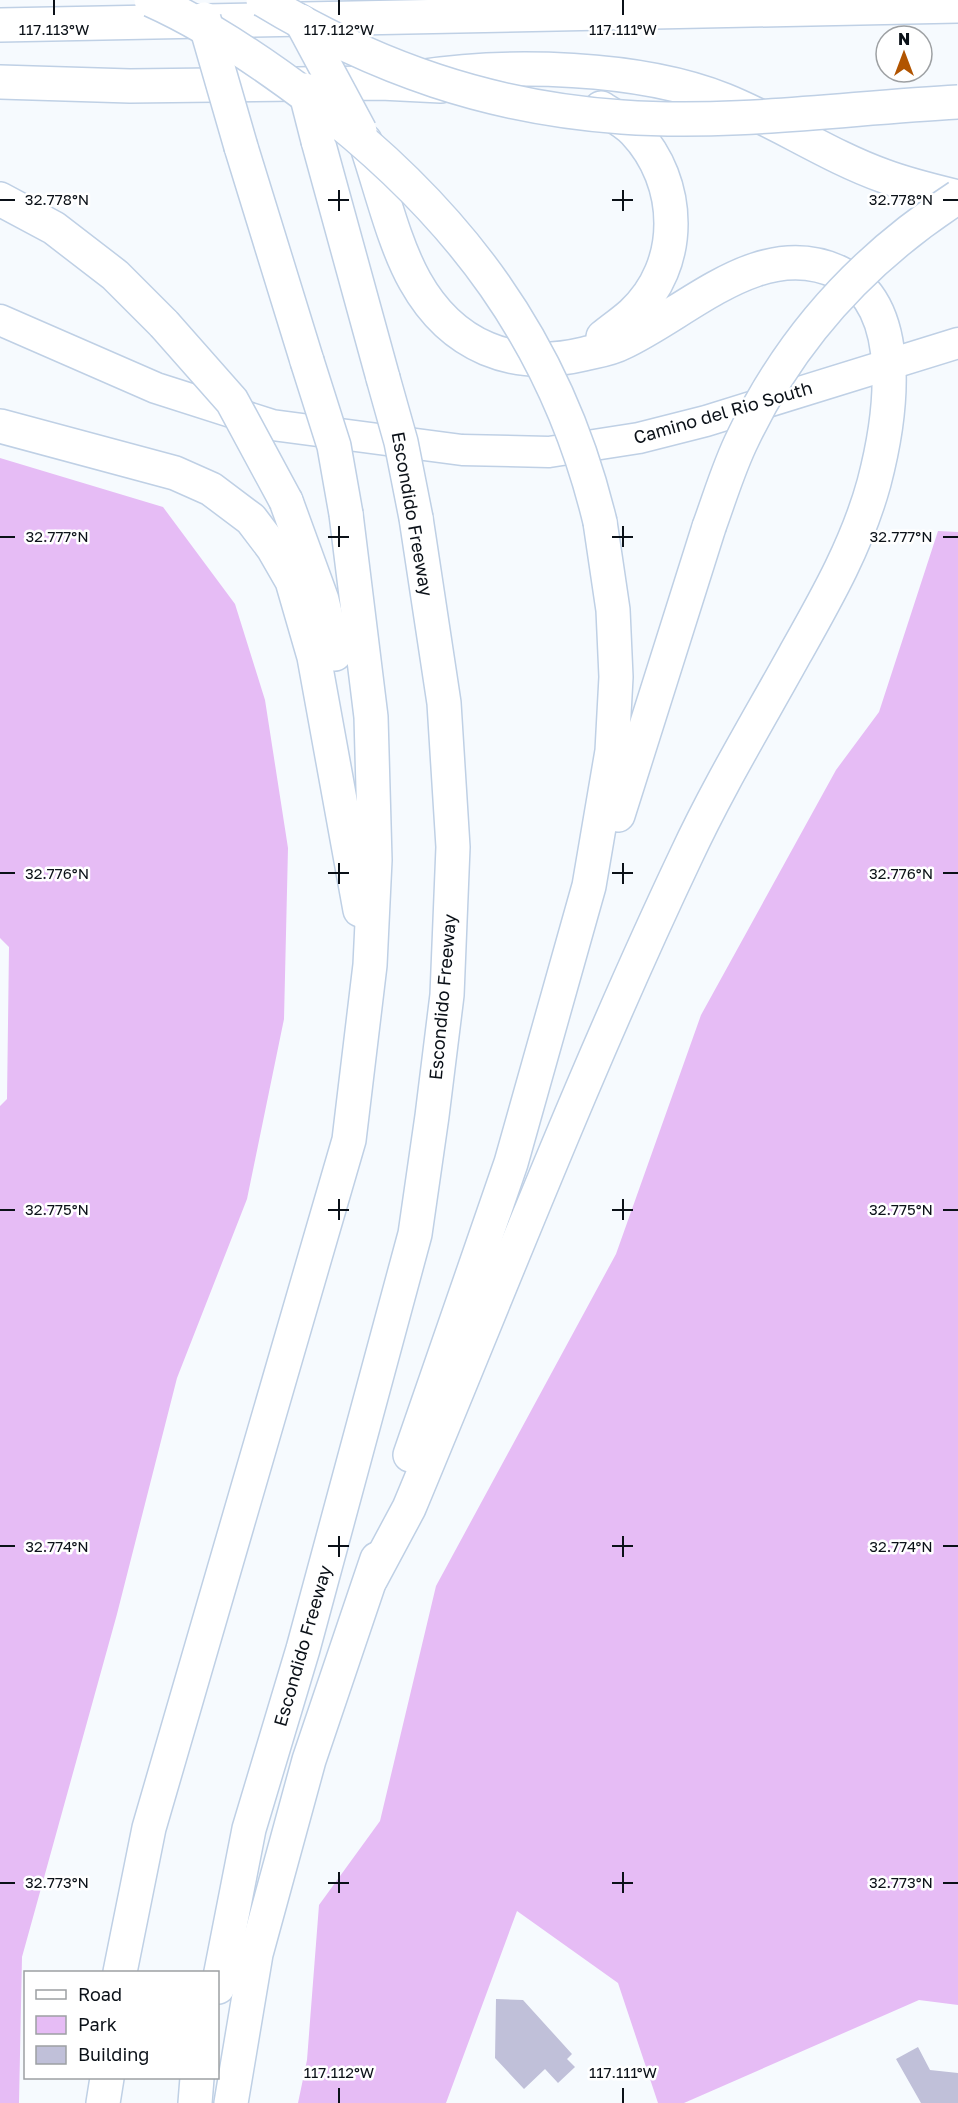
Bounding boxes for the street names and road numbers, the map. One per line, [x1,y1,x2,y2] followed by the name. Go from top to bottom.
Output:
[631,376,815,448] street label: Camino del Rio South
[388,430,438,598] street label: Escondido Freeway
[424,913,460,1081] street label: Escondido Freeway
[268,1563,336,1729] street label: Escondido Freeway

